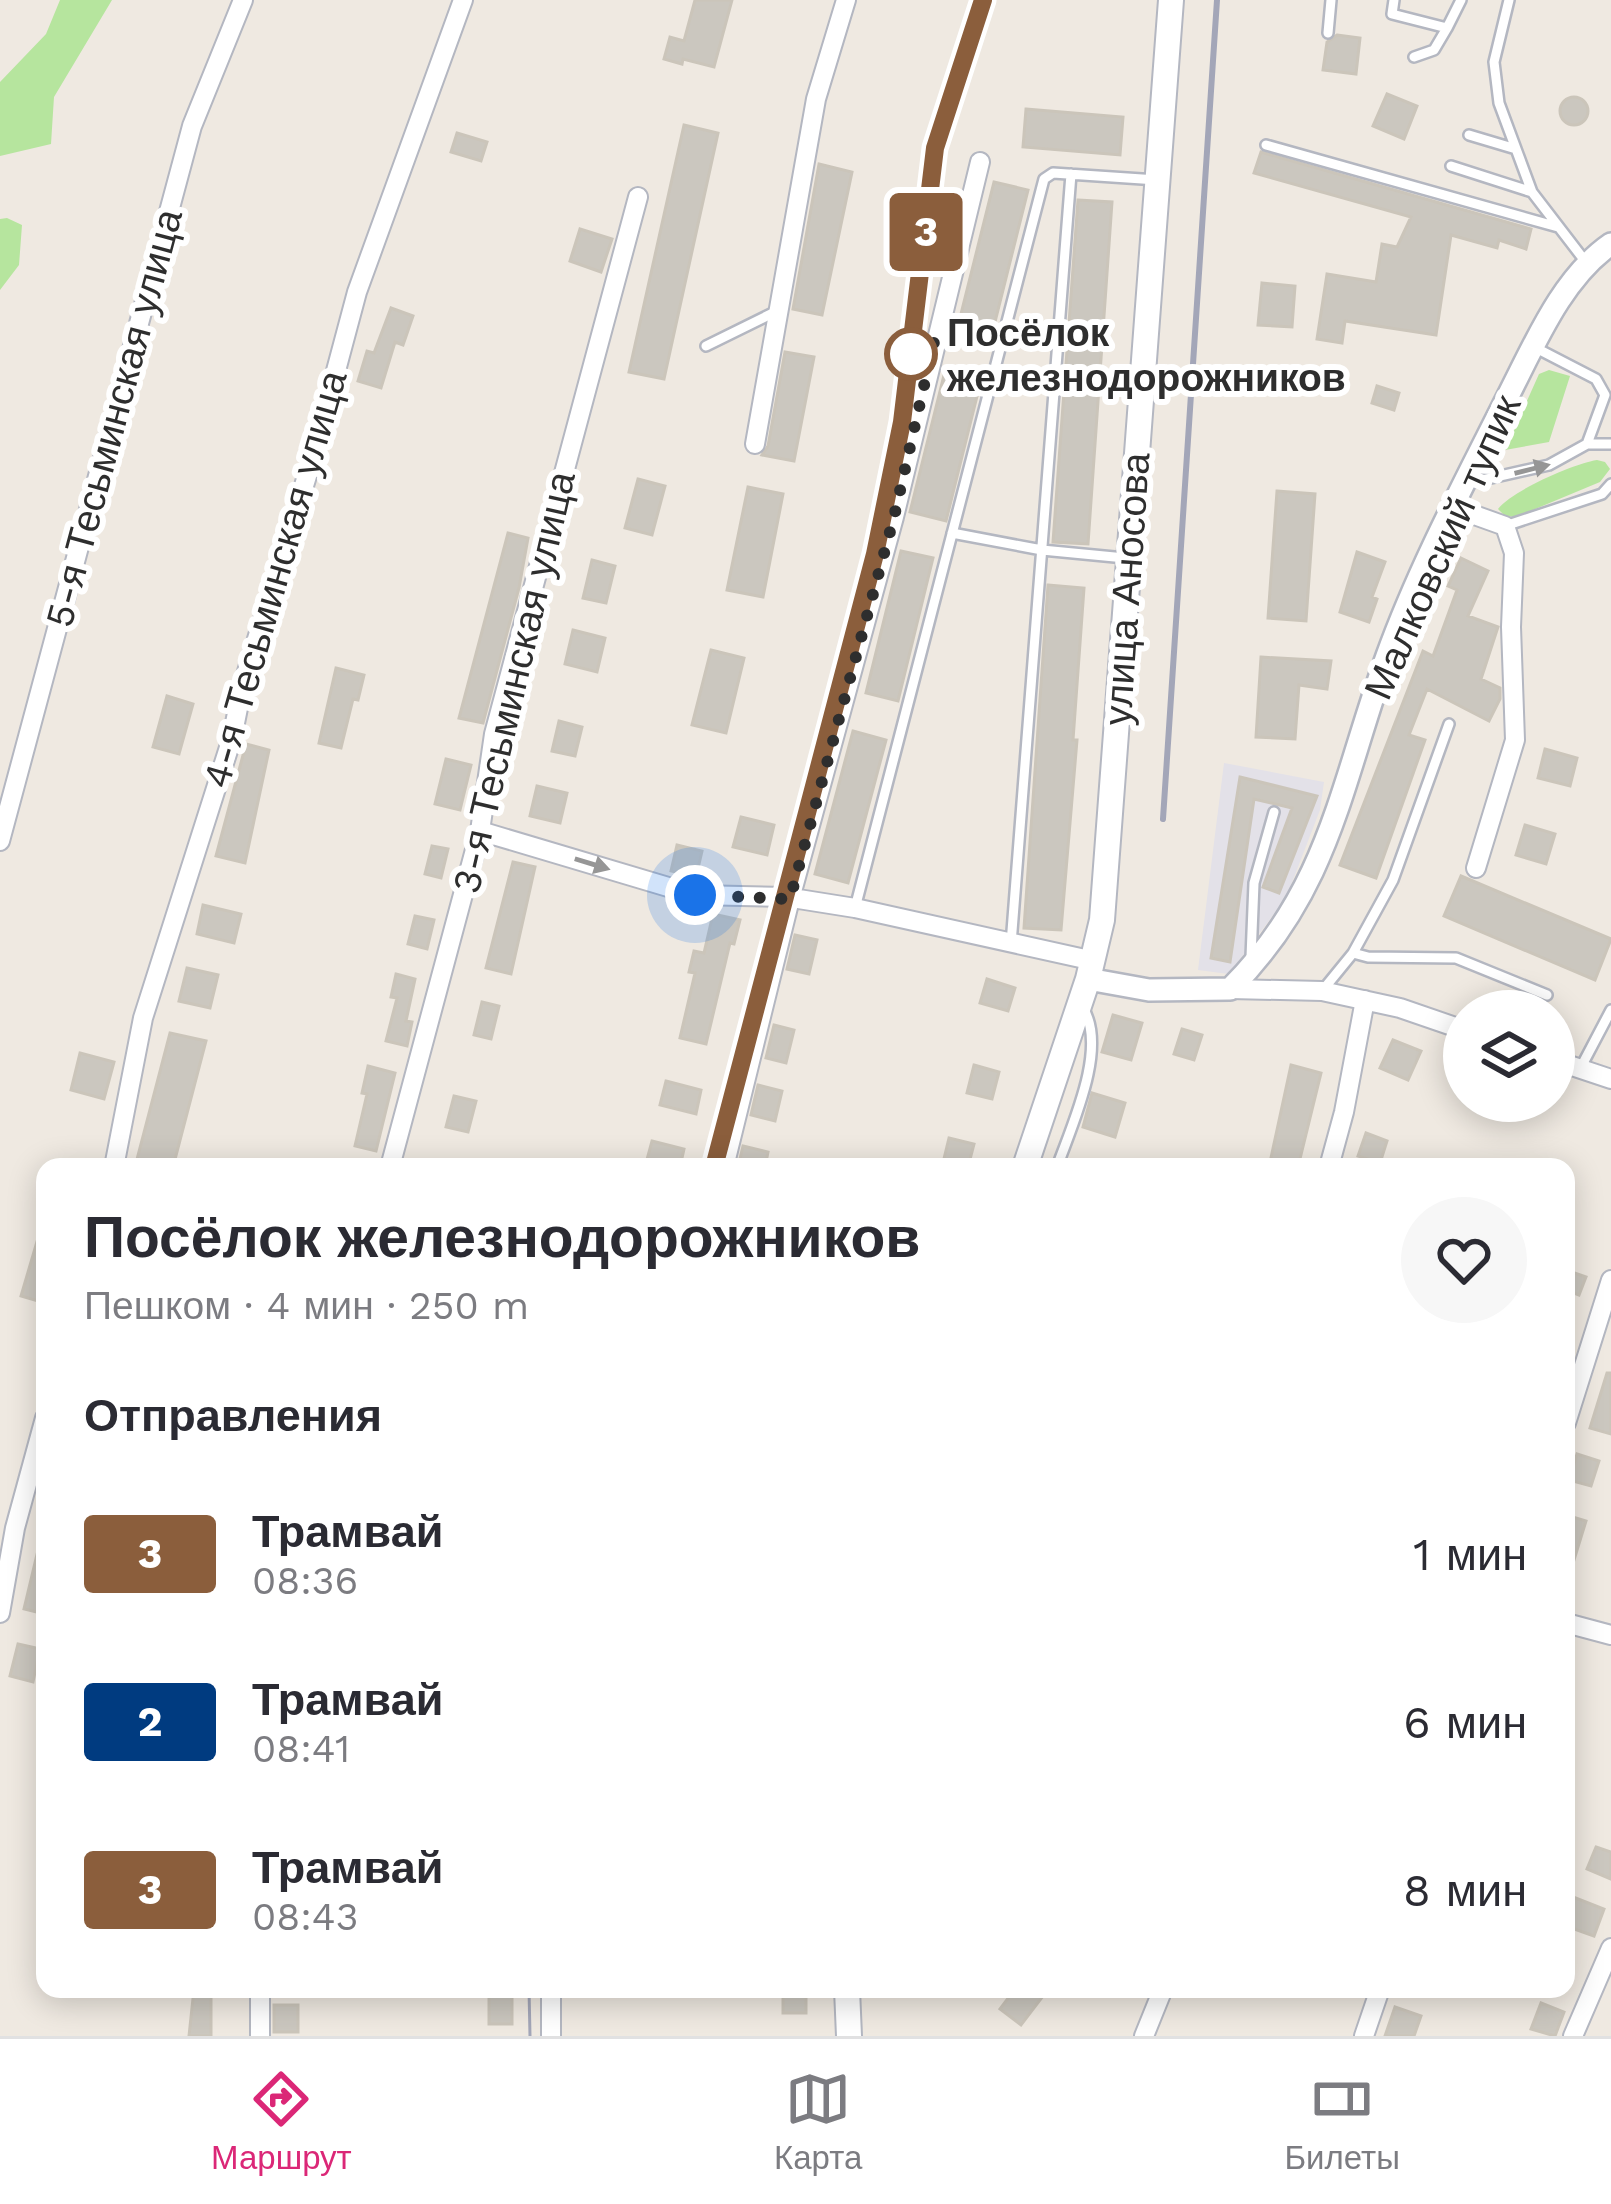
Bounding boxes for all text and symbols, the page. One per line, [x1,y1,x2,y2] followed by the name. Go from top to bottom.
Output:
[887,193,965,271] line badge: 3
[36,204,191,632] street label: 5-я Тесьминская улица
[914,207,938,256] text: 3
[946,310,1346,400] place label: Посёлок железнодорожников
[886,329,936,379] marker: Посёлок железнодорожников
[193,365,356,793] street label: 4-я Тесьминская улица
[1355,387,1530,706] street label: Малковский тупик
[1095,451,1158,727] street label: улица Аносова
[1514,459,1551,478] one-way arrow
[443,467,584,897] street label: 3-я Тесьминская улица
[574,856,611,874] one-way arrow
[665,865,725,925] your location
[1443,990,1575,1122] map controls
[1443,990,1575,1122] button: layers
[1401,1197,1527,1323] button: heart
[84,1204,920,1271] text: Посёлок железнодорожников
[84,1283,529,1328] text: Пешком · 4 мин · 250 m
[84,1389,382,1442] text: Отправления
[252,1505,443,1558] text: Трамвай
[1413,1528,1527,1581] text: 1 мин
[138,1529,162,1578] text: 3
[252,1558,358,1603] text: 08:36
[252,1673,443,1726] text: Трамвай
[1403,1696,1527,1749] text: 6 мин
[137,1697,163,1746] text: 2
[252,1726,350,1771] text: 08:41
[252,1841,443,1894] text: Трамвай
[1403,1864,1527,1917] text: 8 мин
[138,1865,162,1914] text: 3
[252,1894,358,1939] text: 08:43
[211,2066,352,2177] tab: Маршрут
[774,2066,862,2177] tab: Карта
[1284,2066,1400,2177] tab: Билеты

